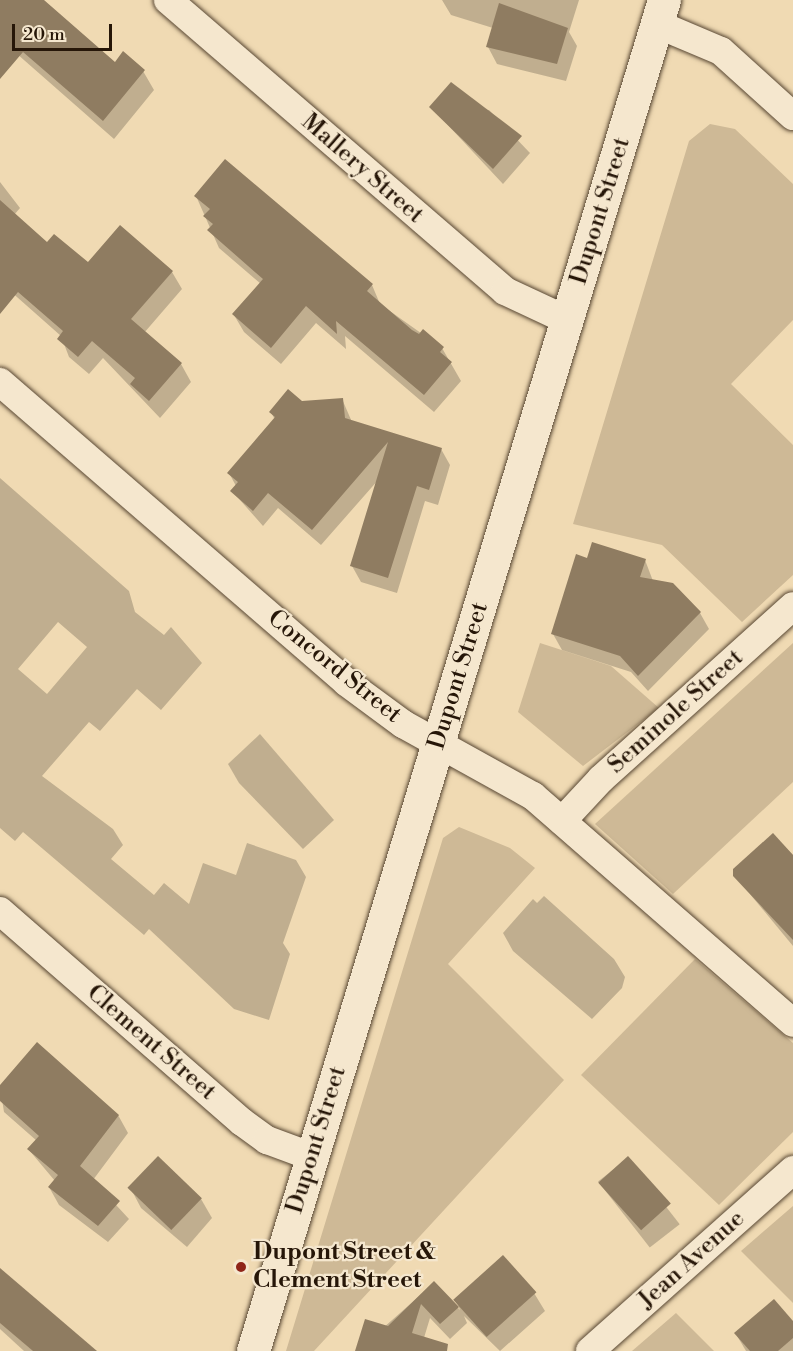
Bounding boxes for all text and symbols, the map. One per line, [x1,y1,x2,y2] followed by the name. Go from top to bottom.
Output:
[15,12,116,50] scale bar
[23,23,65,46] text: 20 m
[295,108,429,230] street label: Mallery Street
[565,134,637,288] street label: Dupont Street
[423,599,495,753] street label: Dupont Street
[261,604,407,730] street label: Concord Street
[602,644,750,780] street label: Seminole Street
[81,979,221,1107] street label: Clement Street
[281,1063,353,1217] street label: Dupont Street
[633,1205,751,1315] street label: Jean Avenue
[253,1239,436,1295] place label: Dupont Street & Clement Street
[234,1260,248,1274] marker: Dupont Street & Clement Street

